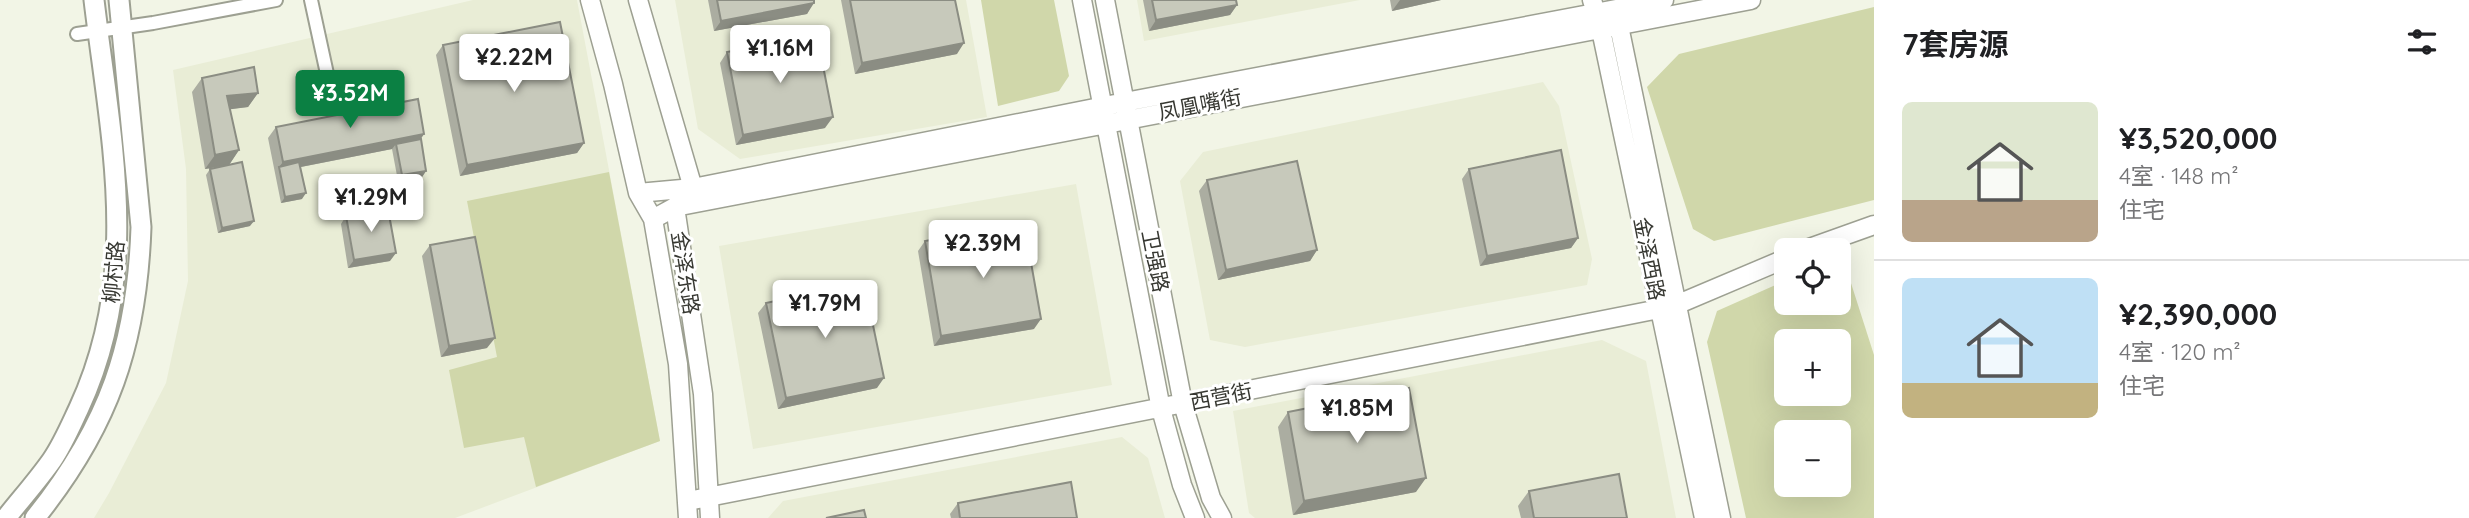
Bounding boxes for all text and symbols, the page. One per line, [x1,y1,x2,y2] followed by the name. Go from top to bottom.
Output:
[2403,23,2441,61] icon: filters
[723,25,837,85] pin: ¥1.16M
[1902,25,2008,63] text: 7套房源
[746,33,814,62] text: ¥1.16M
[457,34,571,94] pin: ¥2.22M
[475,42,553,71] text: ¥2.22M
[293,71,407,130] pin: ¥3.52M
[312,78,388,107] text: ¥3.52M
[1156,83,1244,125] street label: 凤凰嘴街
[2119,119,2278,157] text: ¥3,520,000
[1958,130,2042,214] icon: home
[2119,161,2238,190] text: 4室 · 148 m²
[314,174,428,234] pin: ¥1.29M
[334,182,408,211] text: ¥1.29M
[2119,195,2165,224] text: 住宅
[1629,215,1671,303] street label: 金泽西路
[926,220,1040,280] pin: ¥2.39M
[1137,227,1175,294] street label: 卫强路
[945,228,1021,257] text: ¥2.39M
[667,229,705,316] street label: 金泽东路
[1774,238,1851,497] map controls
[1774,238,1851,315] button: locate
[97,239,129,304] street label: 柳村路
[768,280,882,340] pin: ¥1.79M
[789,288,861,317] text: ¥1.79M
[2119,295,2277,333] text: ¥2,390,000
[1958,306,2042,390] icon: home
[1774,329,1851,406] button: +
[2119,337,2241,366] text: 4室 · 120 m²
[2119,371,2165,400] text: 住宅
[1187,377,1254,415] street label: 西营街
[1300,386,1414,445] pin: ¥1.85M
[1320,393,1394,422] text: ¥1.85M
[1774,420,1851,497] button: −

